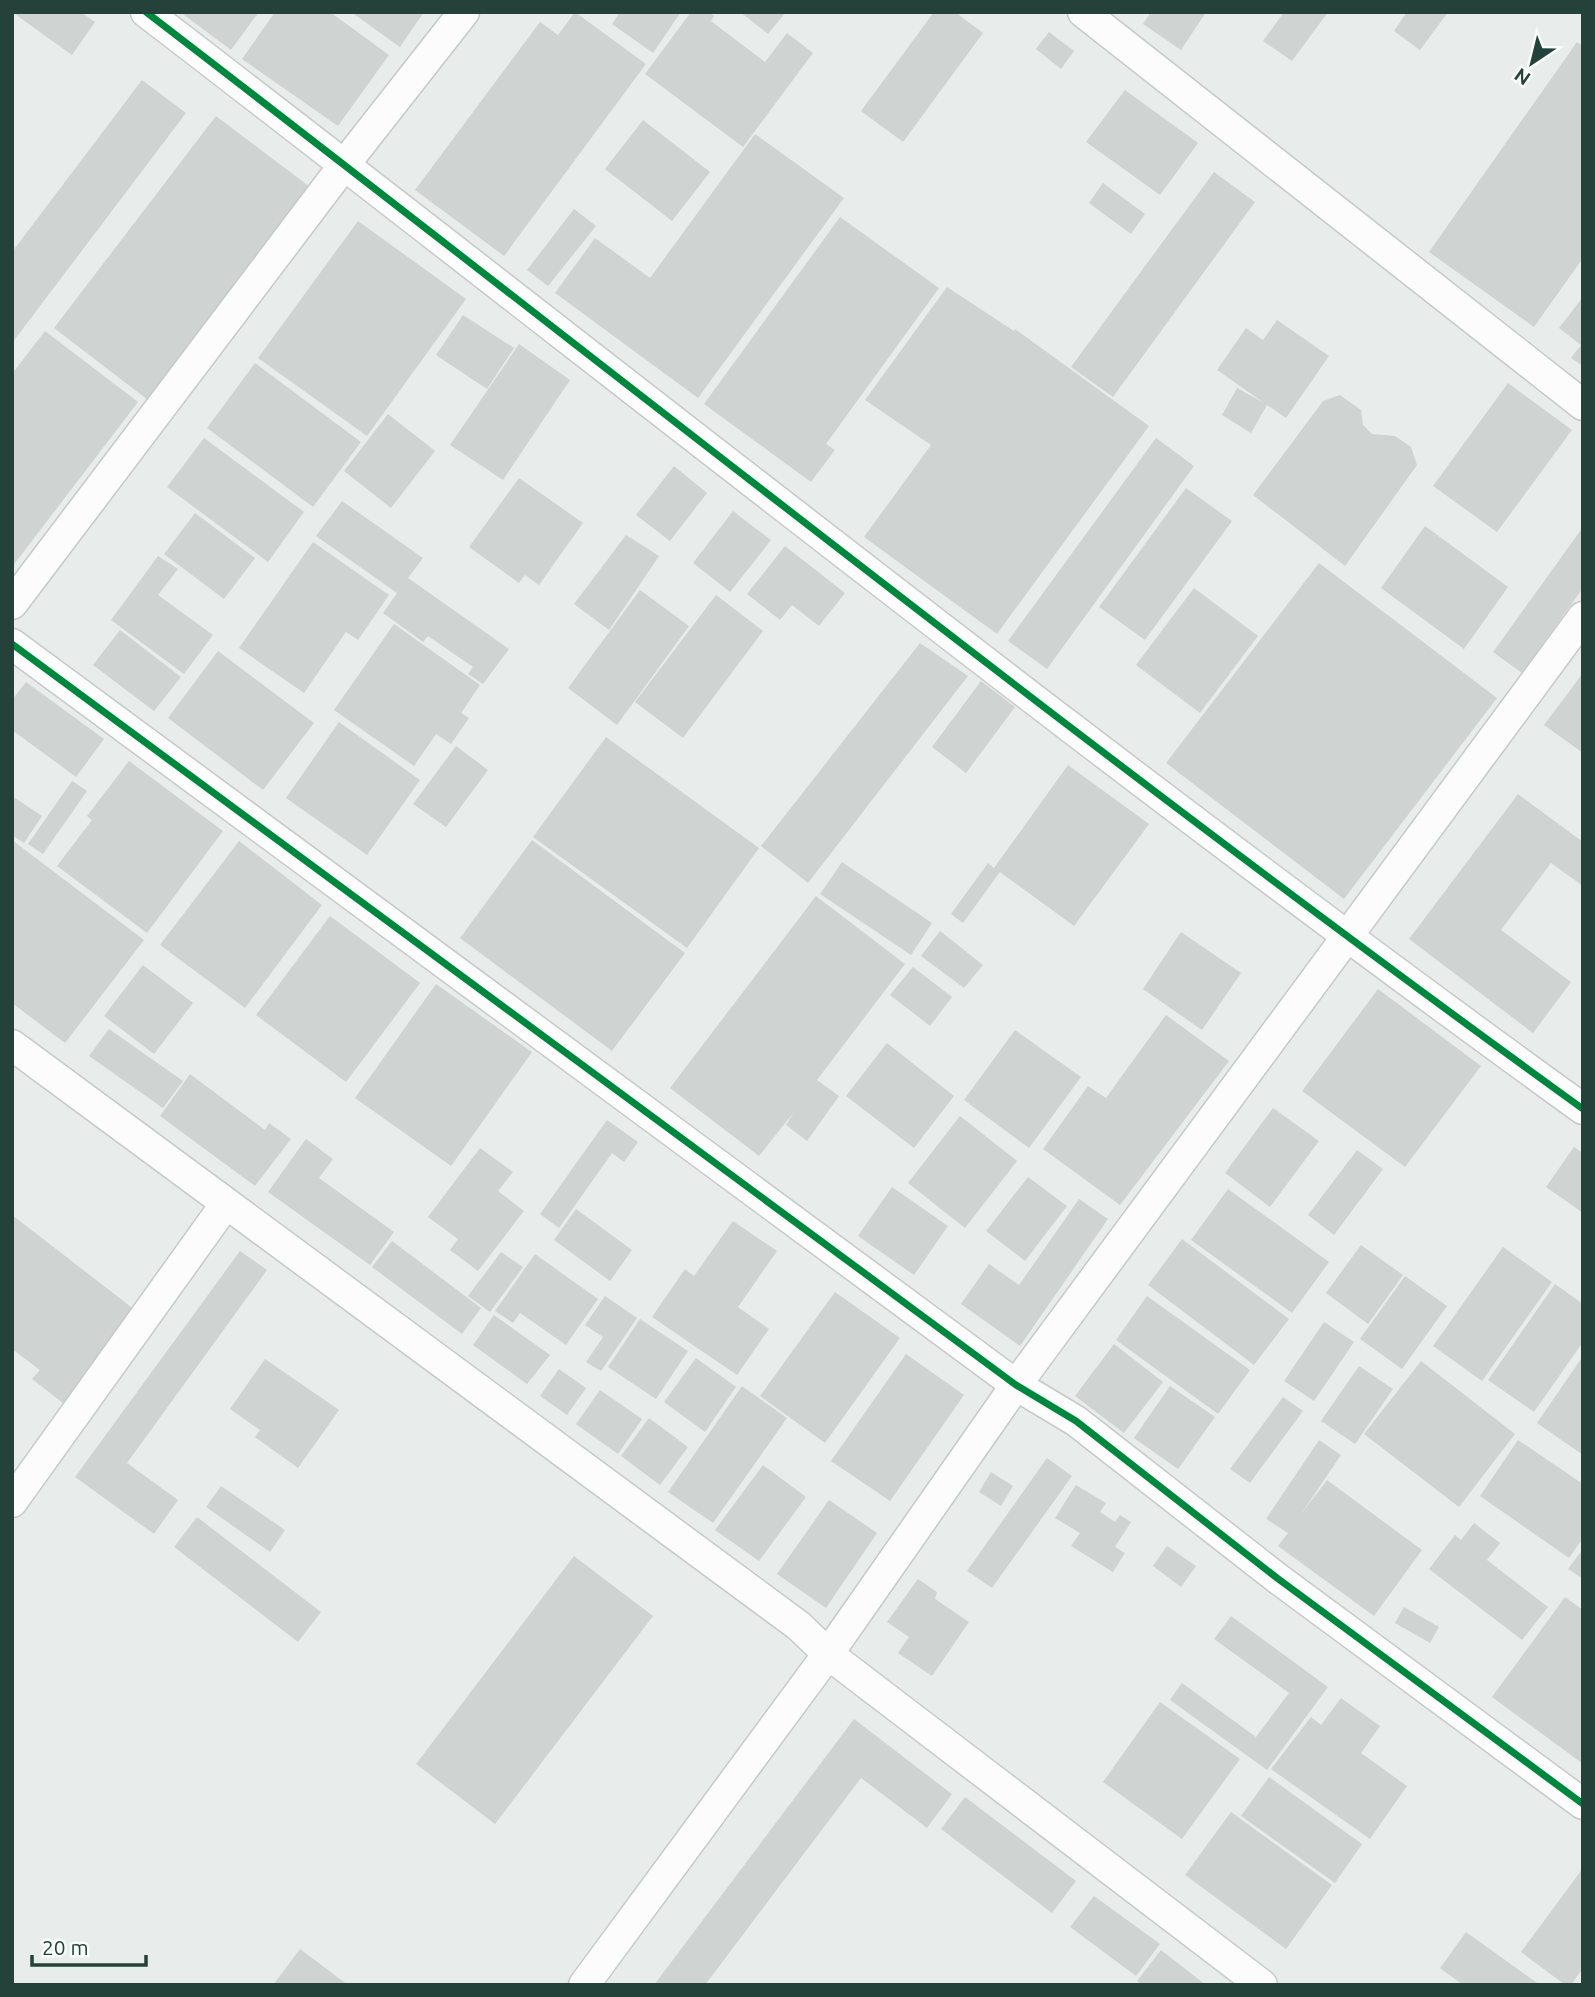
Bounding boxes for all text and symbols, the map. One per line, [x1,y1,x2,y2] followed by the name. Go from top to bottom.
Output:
[1497,28,1567,98] north arrow
[1510,64,1534,90] text: N
[32,1924,145,1968] scale bar
[42,1935,89,1959] text: 20 m

